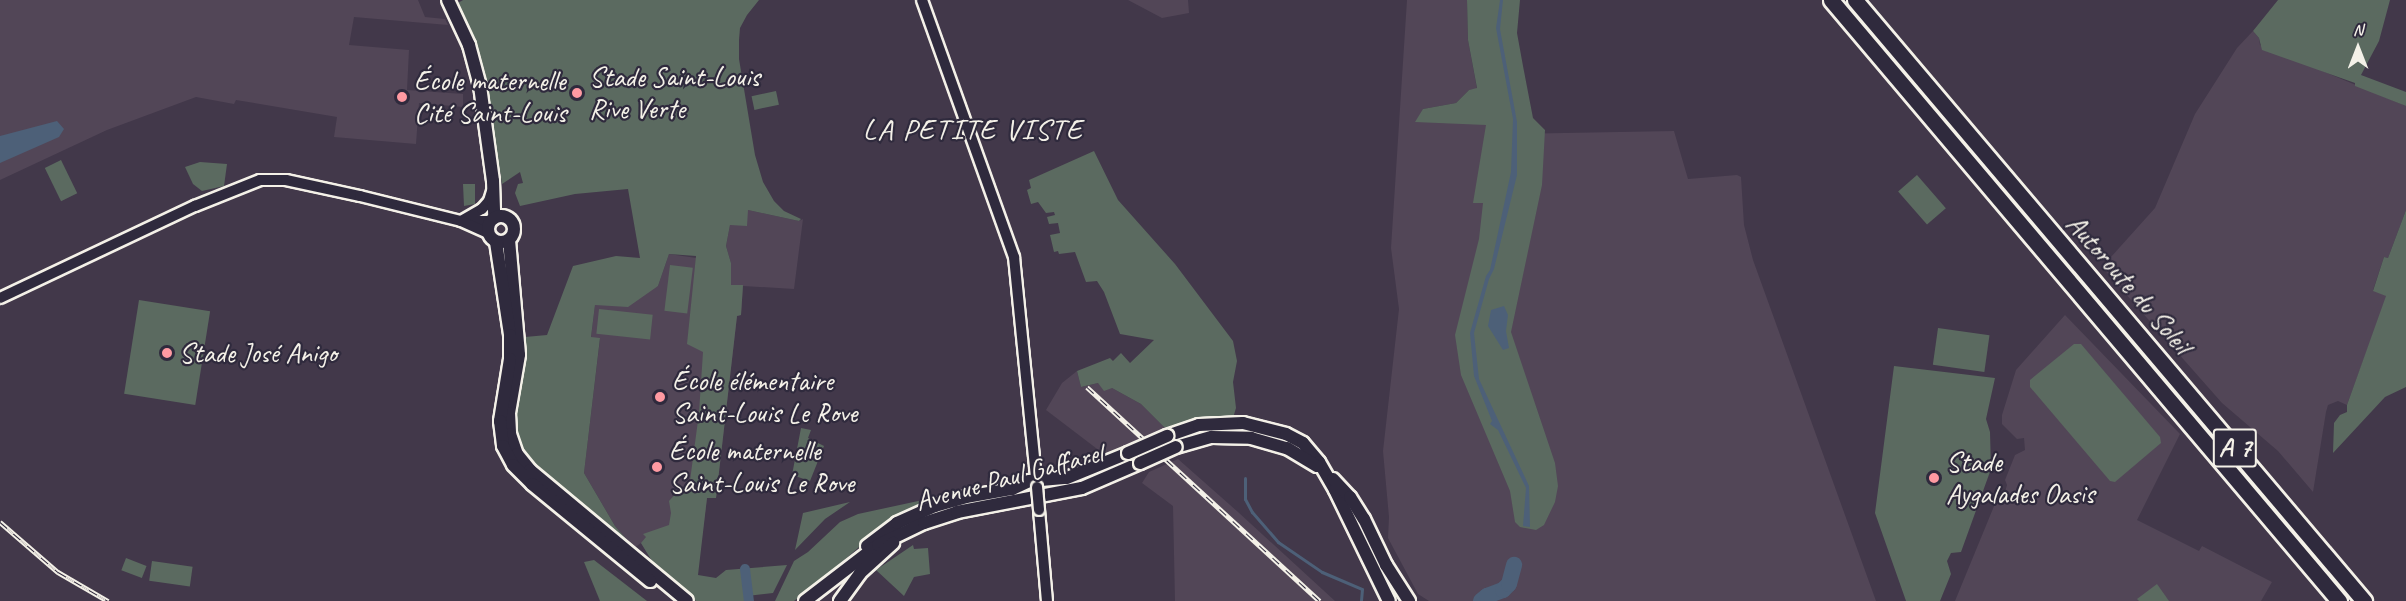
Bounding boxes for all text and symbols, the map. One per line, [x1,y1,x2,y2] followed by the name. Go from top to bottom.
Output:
[2328,18,2388,78] north arrow
[2353,20,2363,40] text: N
[589,60,760,126] place label: Stade Saint-Louis Rive Verte
[414,64,566,130] place label: École maternelle Cité Saint-Louis
[570,86,584,100] marker: Stade Saint-Louis Rive Verte
[395,90,409,104] marker: École maternelle Cité Saint-Louis
[862,111,1084,147] district label: LA PETITE VISTE
[2059,207,2199,361] street label: Autoroute du Soleil
[179,336,337,370] place label: Stade José Anigo
[160,346,174,360] marker: Stade José Anigo
[672,364,858,430] place label: École élémentaire Saint-Louis Le Rove
[653,390,667,404] marker: École élémentaire Saint-Louis Le Rove
[2212,424,2258,472] road number: A 7
[669,434,855,500] place label: École maternelle Saint-Louis Le Rove
[912,436,1106,518] street label: Avenue Paul Gaffarel
[1946,445,2094,511] place label: Stade Aygalades Oasis
[650,460,664,474] marker: École maternelle Saint-Louis Le Rove
[1927,471,1941,485] marker: Stade Aygalades Oasis

